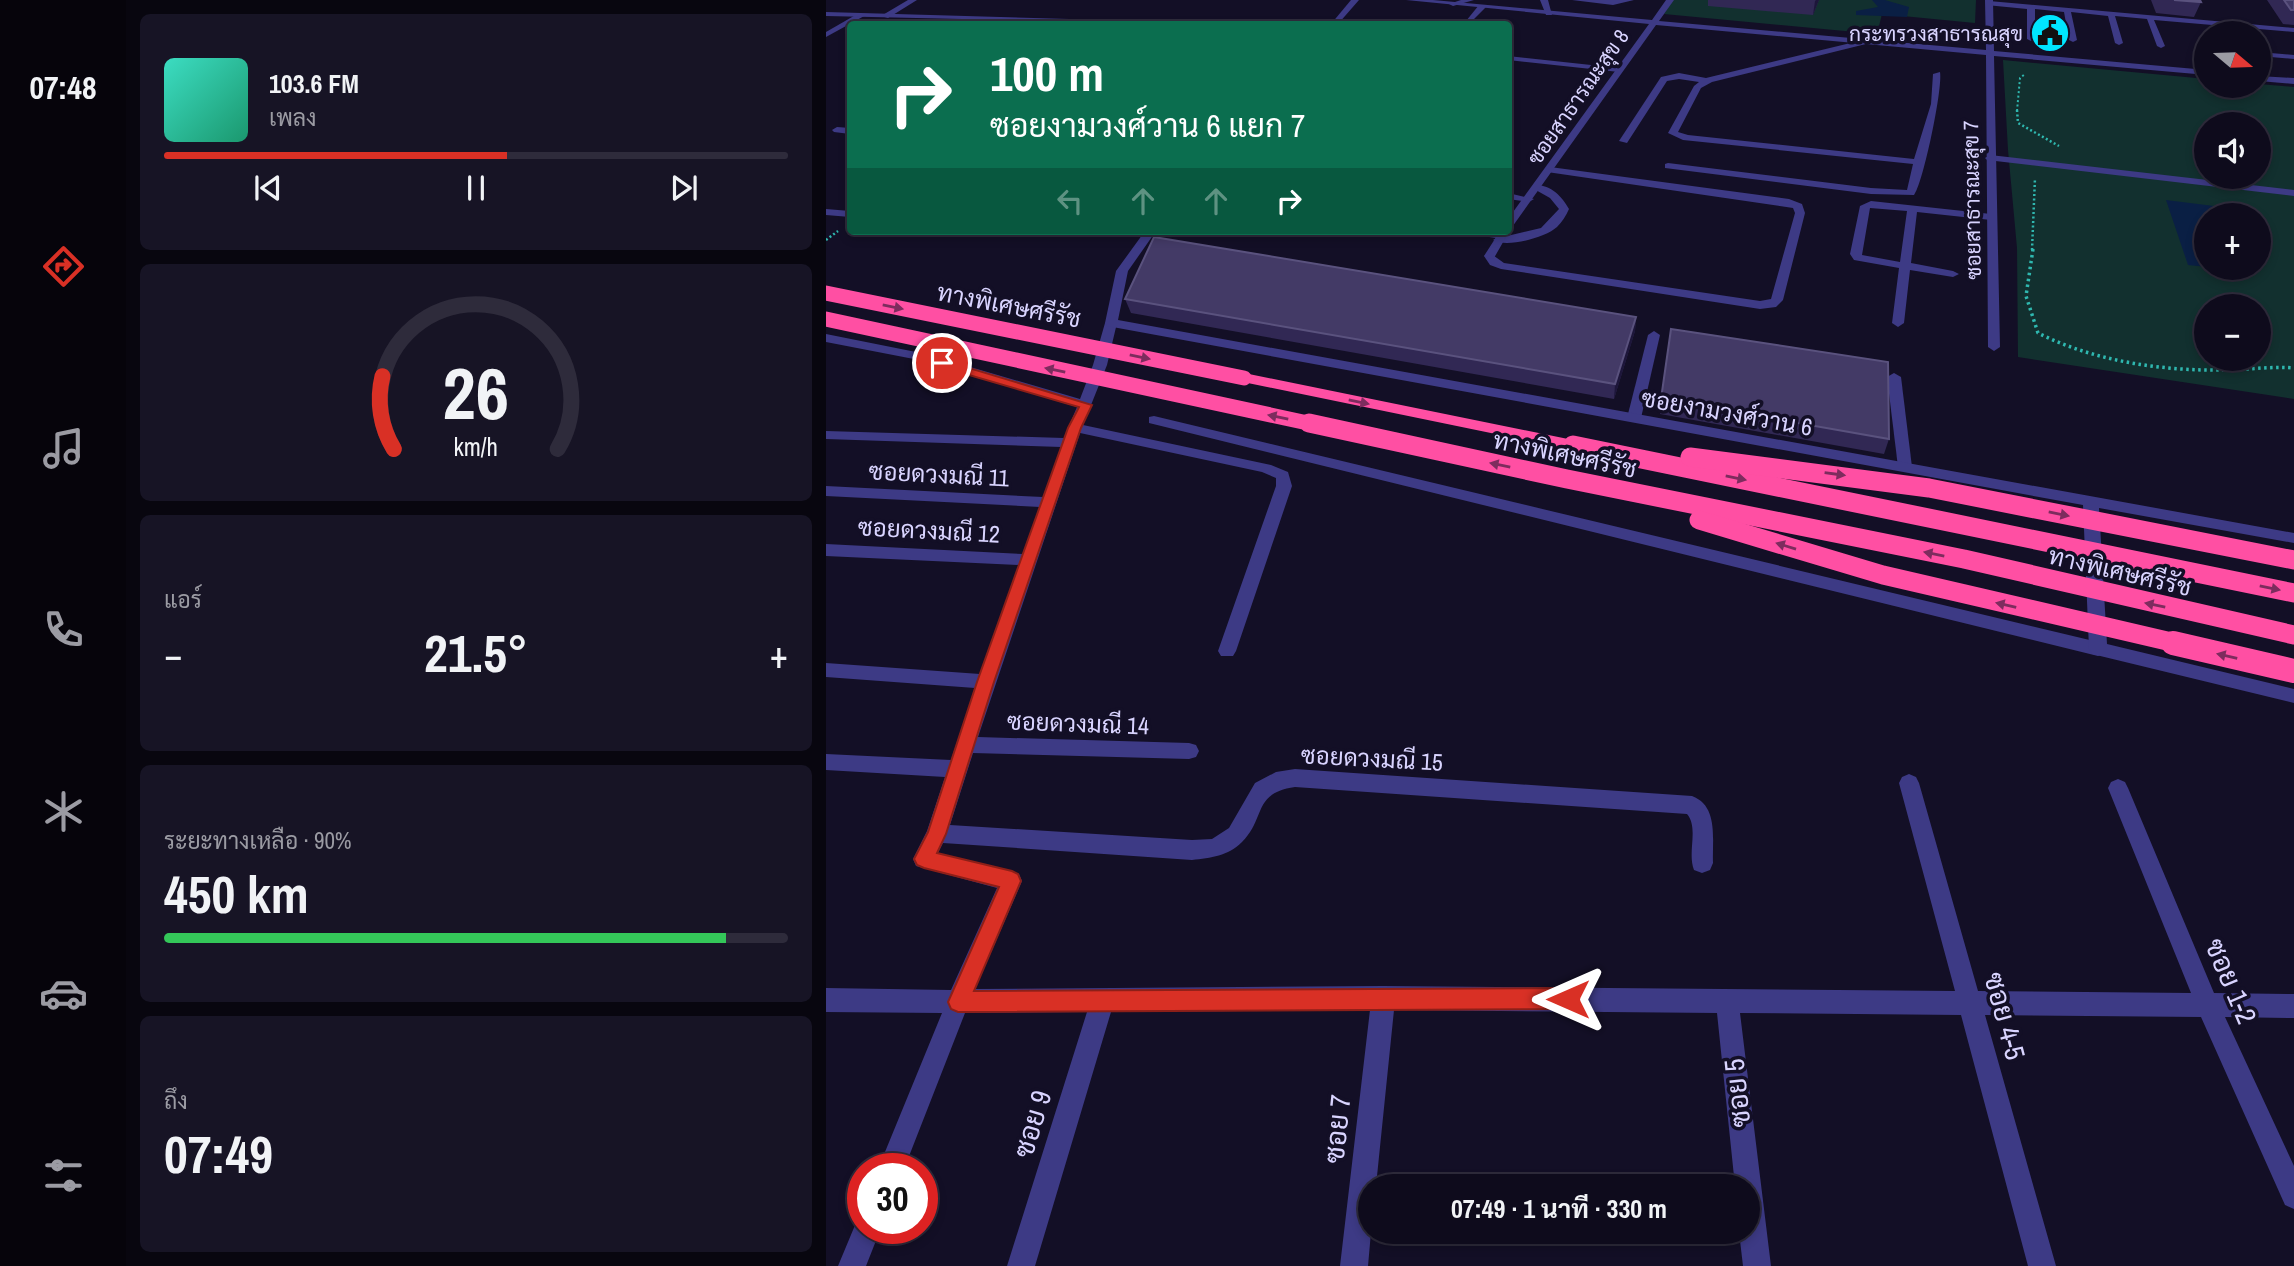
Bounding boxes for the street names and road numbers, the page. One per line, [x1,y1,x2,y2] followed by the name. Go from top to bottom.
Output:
[1521,24,1635,170] street label: ซอยสาธารณะสุข 8
[1956,120,1988,280] street label: ซอยสาธารณะสุข 7
[934,275,1084,335] street label: ทางพิเศษศรีรัช
[1639,381,1815,443] street label: ซอยงามวงศ์วาน 6
[1490,423,1640,485] street label: ทางพิเศษศรีรัช
[868,454,1010,494] street label: ซอยดวงมณี 11
[857,510,1001,550] street label: ซอยดวงมณี 12
[2045,539,2195,603] street label: ทางพิเศษศรีรัช
[1006,705,1150,741] street label: ซอยดวงมณี 14
[1300,738,1444,778] street label: ซอยดวงมณี 15
[2196,932,2266,1030] street label: ซอย 1-2
[1975,968,2035,1064] street label: ซอย 4-5
[1715,1057,1759,1129] street label: ซอย 5
[1004,1086,1060,1162] street label: ซอย 9
[1315,1093,1359,1165] street label: ซอย 7

